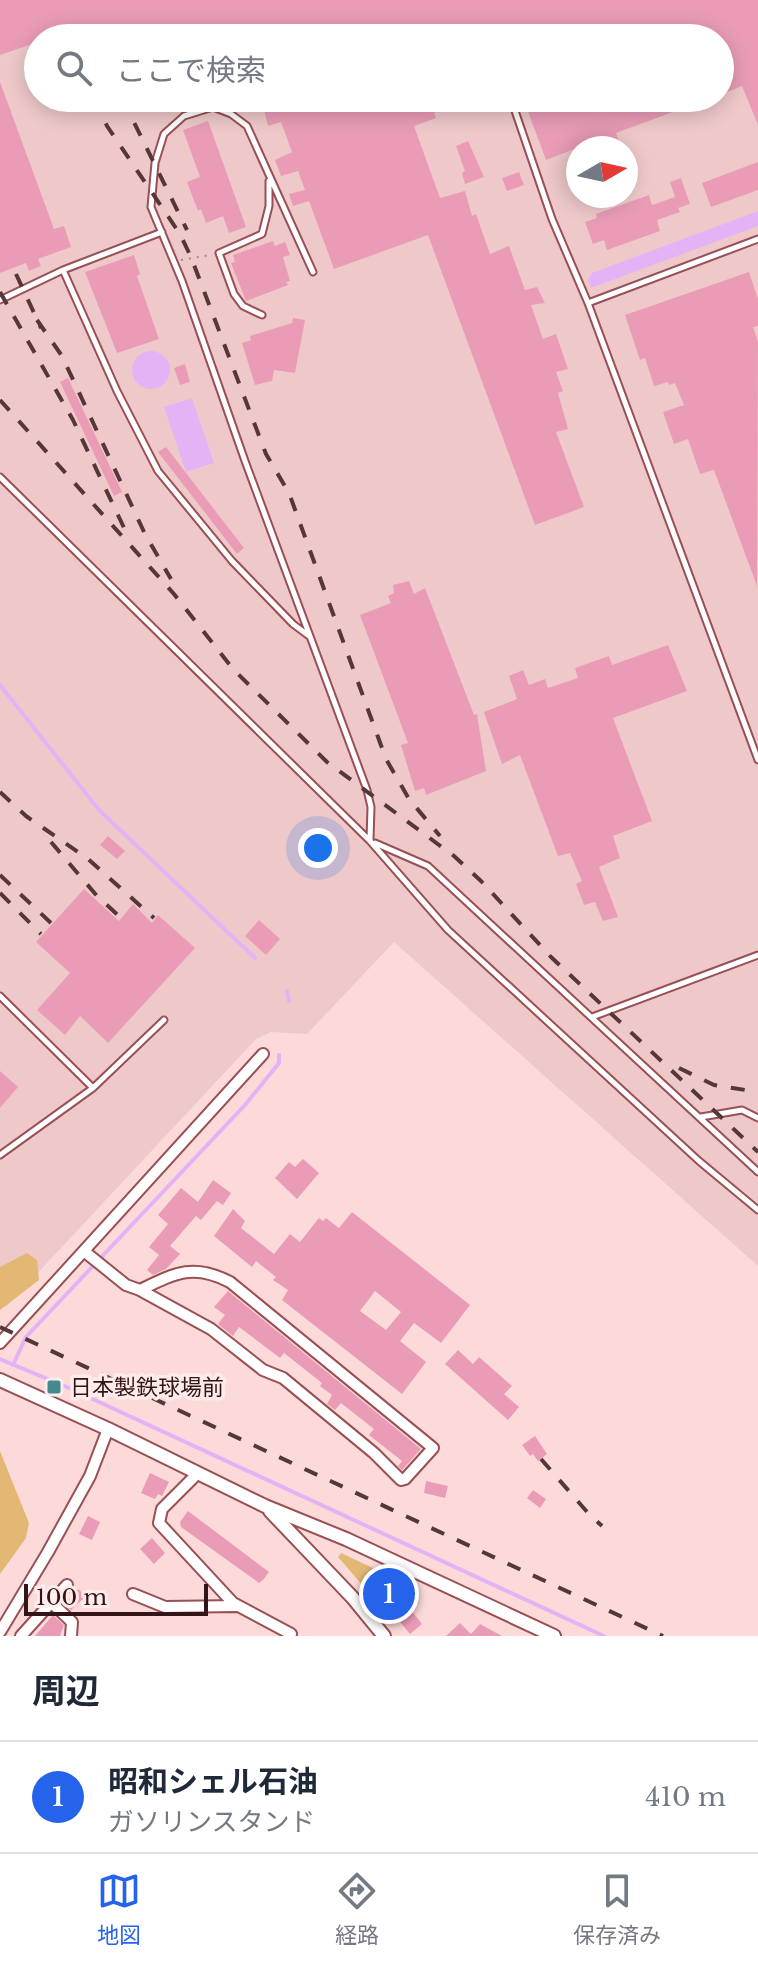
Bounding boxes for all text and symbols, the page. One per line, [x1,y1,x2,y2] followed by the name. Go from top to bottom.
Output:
[24,24,734,112] search box
[52,46,96,90] icon: search
[116,52,266,89] text: ここで検索
[566,136,638,208] north arrow
[298,828,338,868] your location
[70,1374,224,1401] place label: 日本製鉄球場前
[45,1378,63,1396] marker: 日本製鉄球場前
[363,1564,415,1624] pin: 1
[24,1580,208,1616] scale bar
[36,1584,107,1611] text: 100 m
[32,1670,100,1712] text: 周辺
[108,1763,318,1800] text: 昭和シェル石油
[52,1781,64,1813] text: 1
[645,1781,726,1813] text: 410 m
[108,1806,315,1838] text: ガソリンスタンド
[97,1869,141,1949] tab: 地図
[335,1869,379,1949] tab: 経路
[573,1869,661,1949] tab: 保存済み

